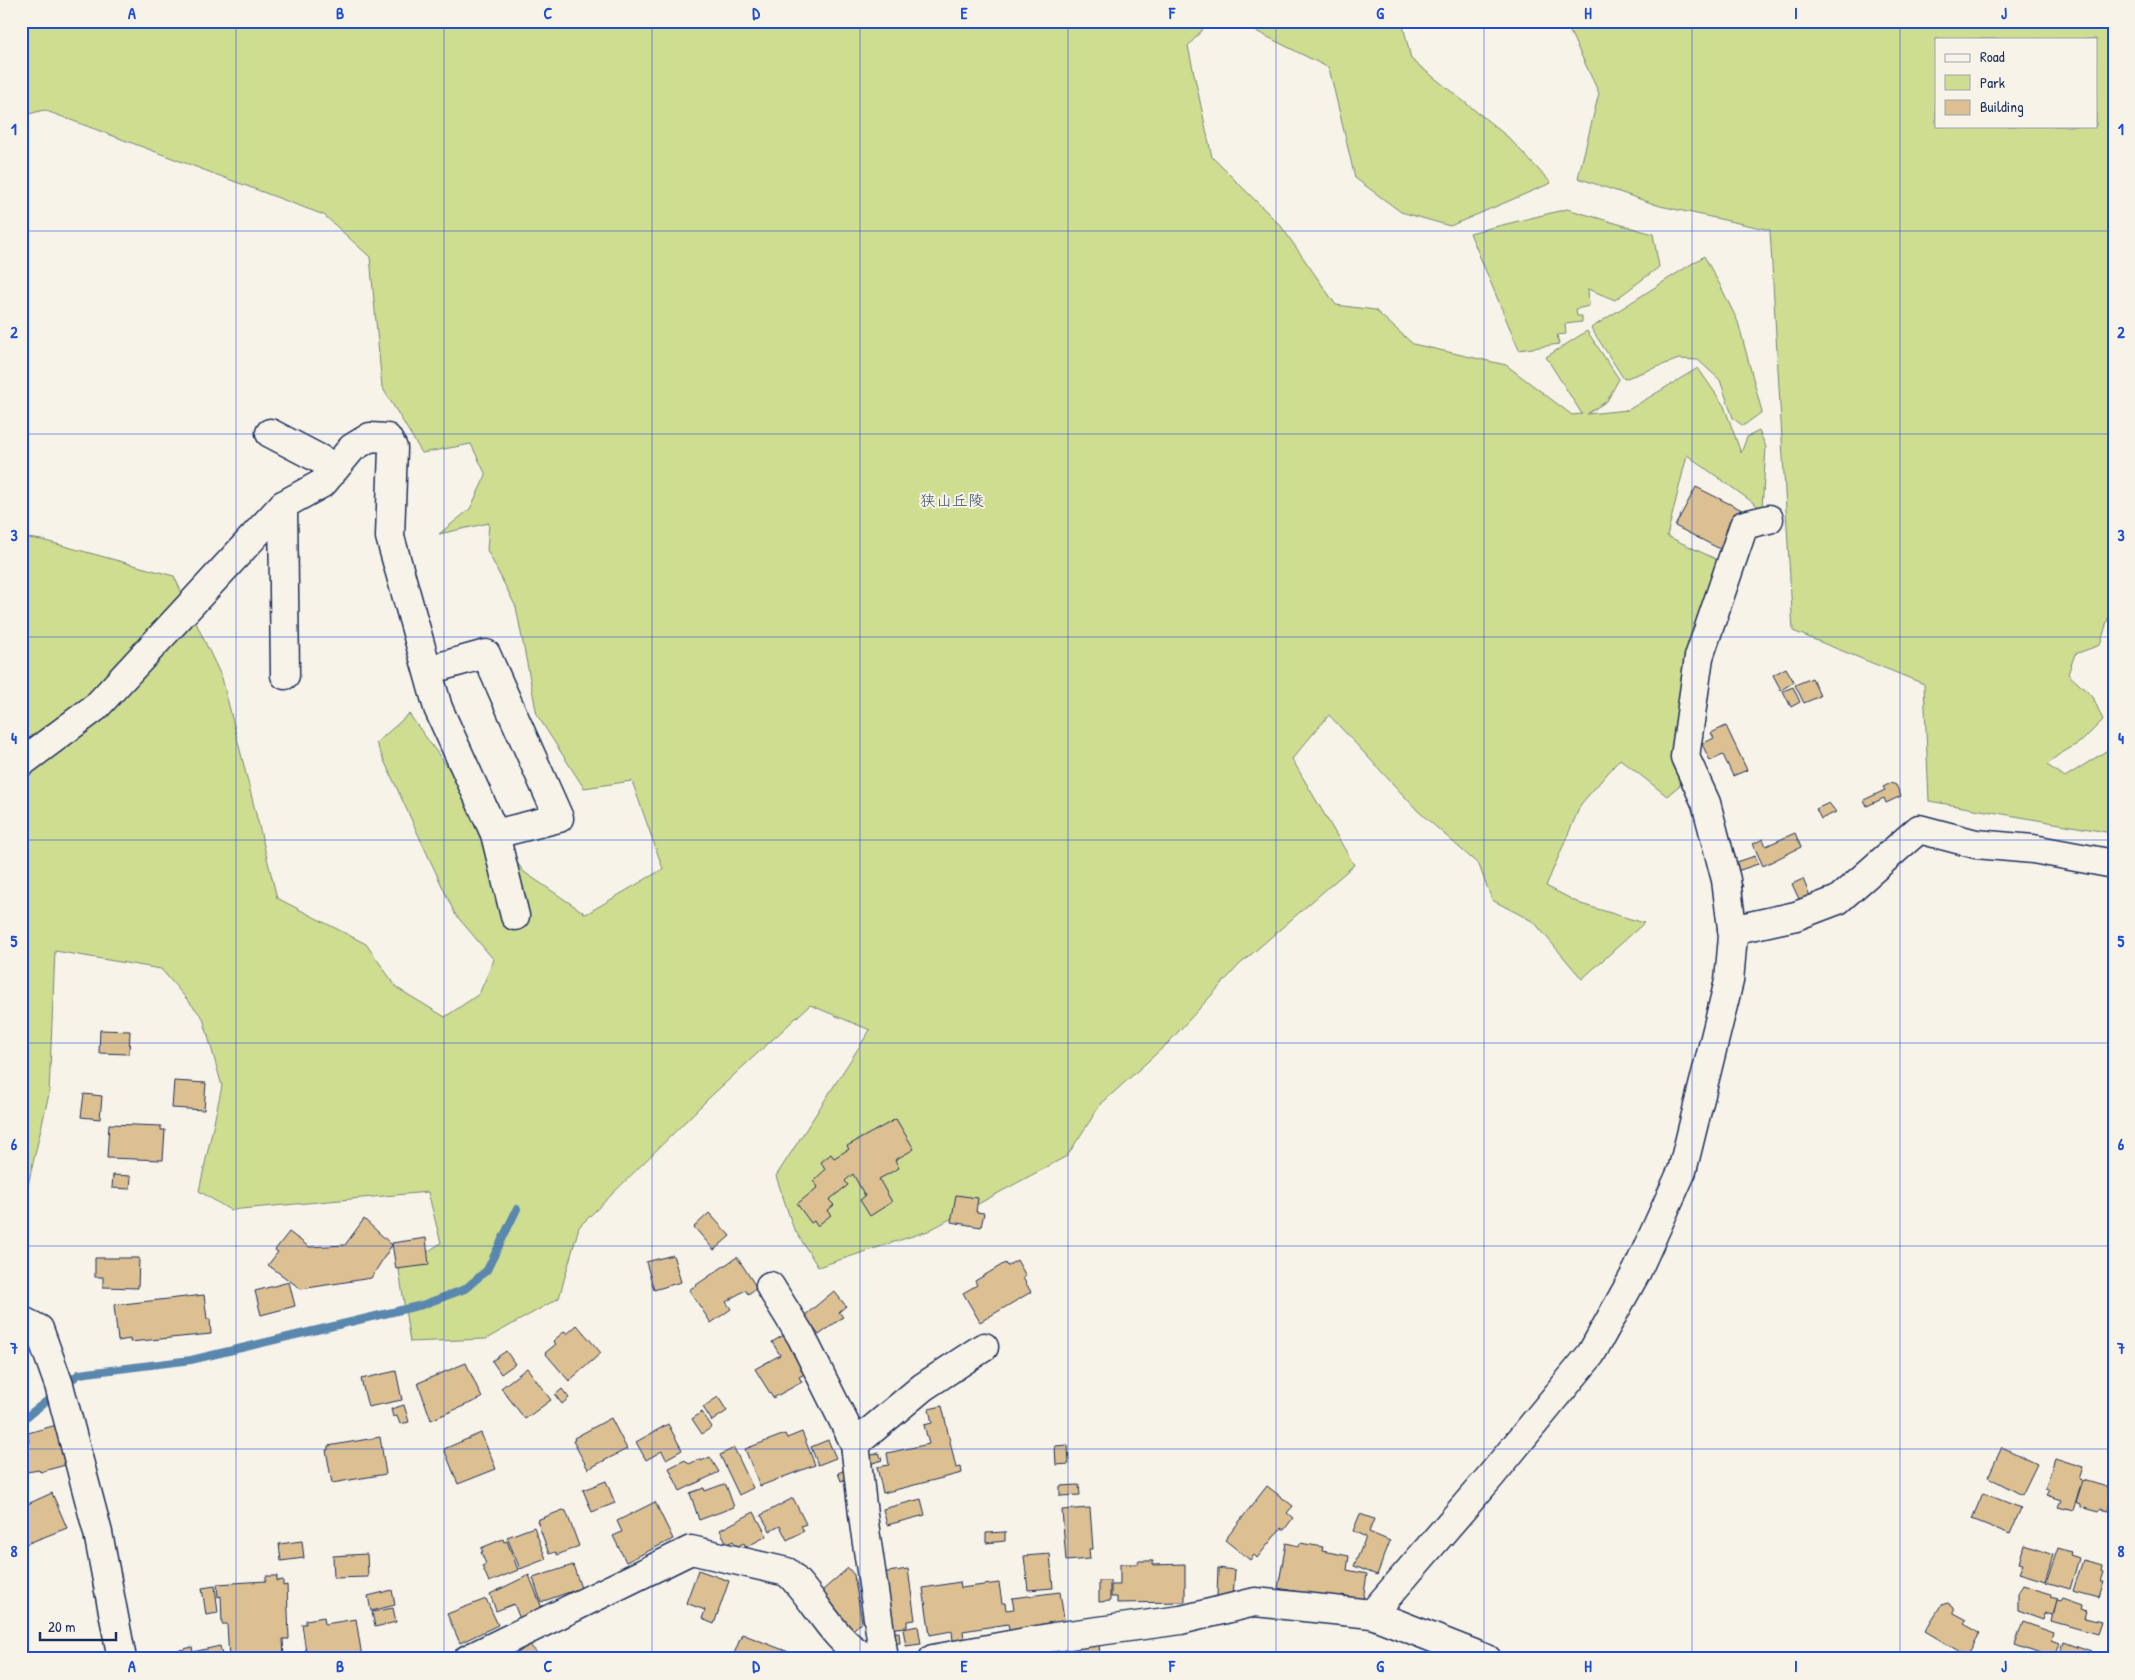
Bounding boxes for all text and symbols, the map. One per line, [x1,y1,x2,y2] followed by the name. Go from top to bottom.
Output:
[128,2,136,24] text: A
[336,2,344,24] text: B
[544,2,553,24] text: C
[752,2,760,24] text: D
[960,2,968,24] text: E
[1168,2,1176,24] text: F
[1376,2,1384,24] text: G
[1584,2,1592,24] text: H
[1794,2,1798,24] text: I
[2001,2,2007,24] text: J
[1935,38,2098,128] legend
[1980,46,2005,67] text: Road
[1980,72,2005,93] text: Park
[1980,96,2024,117] text: Building
[11,118,17,140] text: 1
[2118,118,2124,140] text: 1
[10,321,18,343] text: 2
[2117,321,2125,343] text: 2
[920,489,984,511] park label: 狭山丘陵
[10,524,18,546] text: 3
[2117,524,2125,546] text: 3
[11,727,17,749] text: 4
[2118,727,2124,749] text: 4
[11,930,18,952] text: 5
[2118,930,2125,952] text: 5
[11,1133,18,1155] text: 6
[2118,1133,2125,1155] text: 6
[9,1337,18,1359] text: 7
[2116,1337,2125,1359] text: 7
[11,1540,18,1562] text: 8
[2118,1540,2125,1562] text: 8
[40,1610,116,1642] scale bar
[48,1616,75,1637] text: 20 m
[128,1655,136,1677] text: A
[336,1655,344,1677] text: B
[544,1655,553,1677] text: C
[752,1655,760,1677] text: D
[960,1655,968,1677] text: E
[1168,1655,1176,1677] text: F
[1376,1655,1384,1677] text: G
[1584,1655,1592,1677] text: H
[1794,1655,1798,1677] text: I
[2001,1655,2007,1677] text: J

